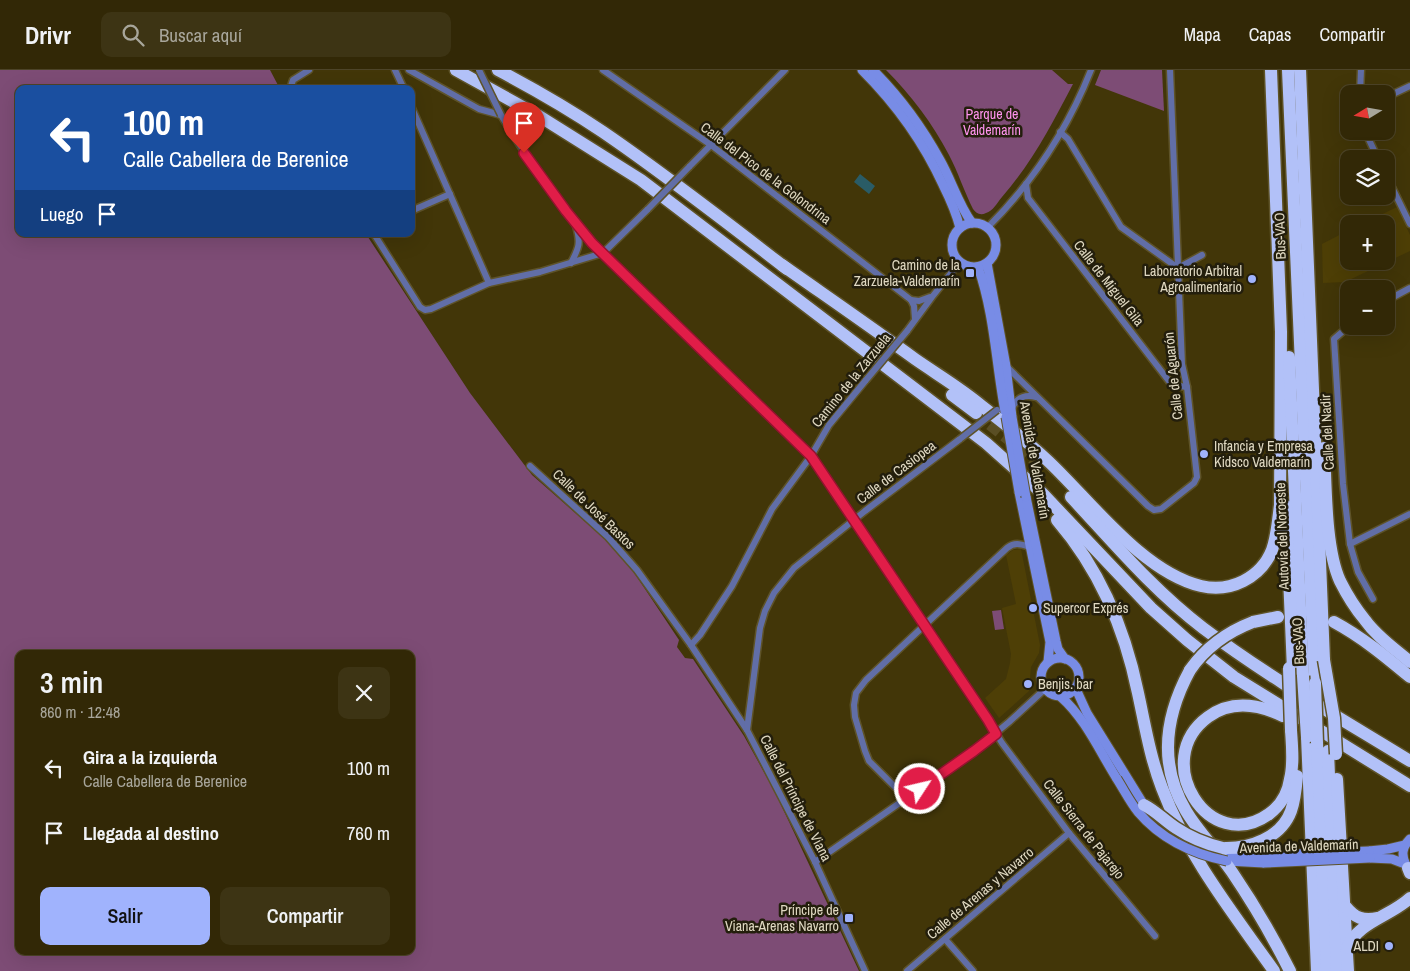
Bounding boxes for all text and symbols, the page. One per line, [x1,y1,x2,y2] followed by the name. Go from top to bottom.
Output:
[101,12,451,57] search box
[25,19,71,51] text: Drivr
[119,21,147,49] icon: search
[159,22,242,48] text: Buscar aquí
[1184,22,1221,47] text: Mapa
[1249,22,1291,47] text: Capas
[1319,22,1385,47] text: Compartir
[1340,85,1395,140] north arrow
[1340,85,1395,335] map controls
[123,99,204,146] text: 100 m
[503,102,545,153] pin
[40,105,105,170] icon: left
[963,105,1021,139] park label: Parque de Valdemarín
[510,109,538,137] icon: arrive
[697,118,835,228] street label: Calle del Pico de la Golondrina
[123,144,349,174] text: Calle Cabellera de Berenice
[1340,150,1395,205] button: layers
[93,200,121,228] icon: arrive
[40,201,83,227] text: Luego
[1270,212,1290,260] street label: Bus-VAO
[1340,215,1395,270] button: +
[1070,236,1148,330] street label: Calle de Miguel Gila
[854,256,961,290] place label: Camino de la Zarzuela-Valdemarín
[1144,262,1242,296] place label: Laboratorio Arbitral Agroalimentario
[964,267,976,279] marker: Camino de la Zarzuela-Valdemarín
[1246,273,1258,285] marker: Laboratorio Arbitral Agroalimentario
[1340,280,1395,335] button: −
[807,329,895,431] street label: Camino de la Zarzuela
[1159,331,1187,421] street label: Calle de Aguarón
[1316,393,1338,470] street label: Calle del Nadir
[1016,399,1054,520] street label: Avenida de Valdemarín
[853,436,940,508] street label: Calle de Casiopea
[1214,437,1314,471] place label: Infancia y Empresa Kidsco Valdemarín
[1198,448,1210,460] marker: Infancia y Empresa Kidsco Valdemarín
[549,465,639,553] street label: Calle de José Bastos
[1271,482,1293,591] street label: Autovía del Noroeste
[1043,599,1129,617] place label: Supercor Exprés
[1027,602,1039,614] marker: Supercor Exprés
[1288,617,1308,665] street label: Bus-VAO
[40,662,103,702] text: 3 min
[338,667,390,719] button: close
[1038,675,1093,693] place label: Benjis. bar
[1022,678,1034,690] marker: Benjis. bar
[40,701,120,723] text: 860 m · 12:48
[756,732,836,865] street label: Calle del Príncipe de Viana
[83,744,217,770] text: Gira a la izquierda
[40,754,68,782] icon: left
[347,755,390,781] text: 100 m
[893,762,945,814] position arrow
[83,770,247,792] text: Calle Cabellera de Berenice
[1039,775,1129,883] street label: Calle Sierra de Pajarejo
[40,819,68,847] icon: arrive
[83,820,219,846] text: Llegada al destino
[347,820,390,846] text: 760 m
[1238,835,1359,857] street label: Avenida de Valdemarín
[923,843,1037,943] street label: Calle de Arenas y Navarro
[40,887,210,945] button: Salir
[220,887,390,945] button: Compartir
[725,901,839,935] place label: Príncipe de Viana-Arenas Navarro
[843,912,855,924] marker: Príncipe de Viana-Arenas Navarro
[1352,937,1379,955] place label: ALDI
[1383,940,1395,952] marker: ALDI

